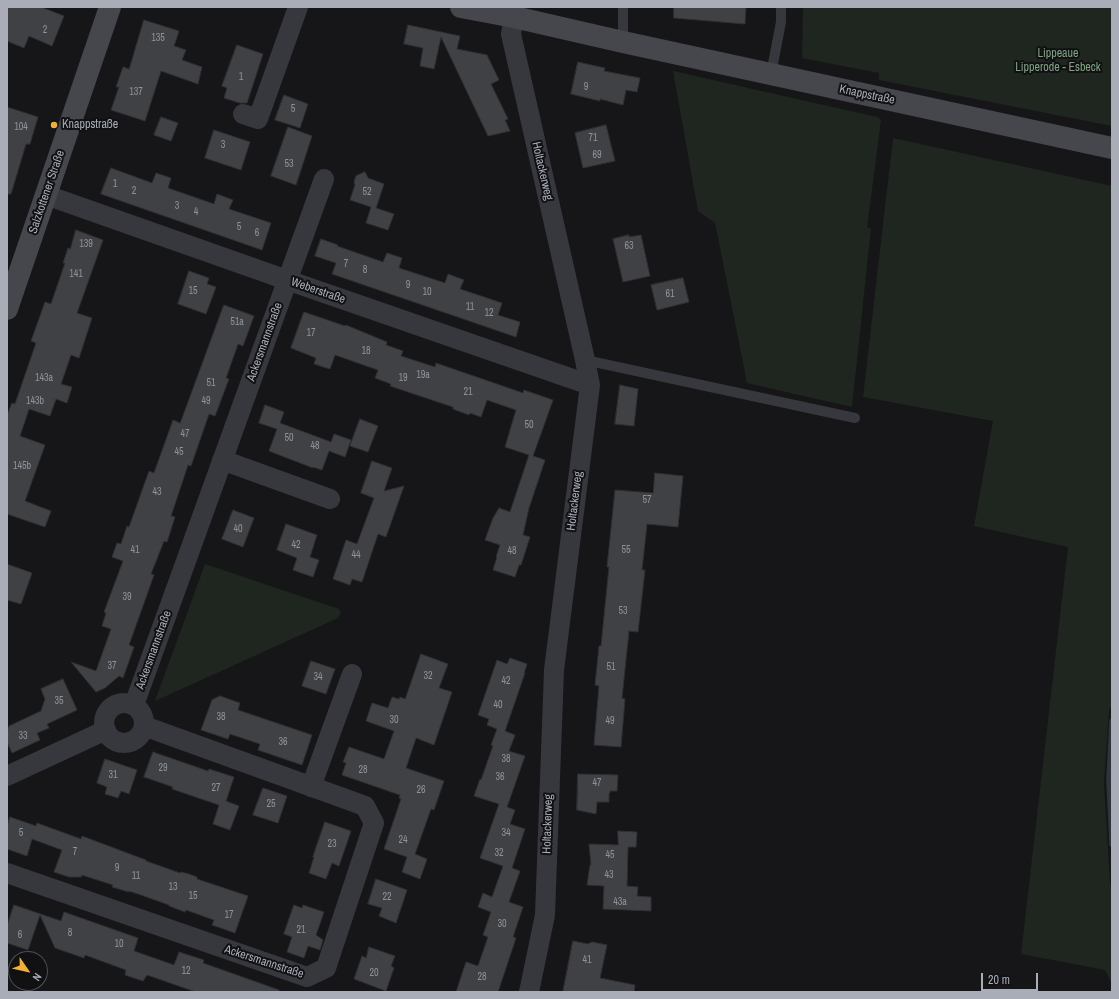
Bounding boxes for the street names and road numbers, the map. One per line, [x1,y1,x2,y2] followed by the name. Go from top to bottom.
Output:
[838,82,896,108] street label: Knappstraße
[528,140,556,202] street label: Holtackerweg
[26,149,68,235] street label: Salzkottener Straße
[289,275,347,307] street label: Weberstraße
[244,301,286,383] street label: Ackersmannstraße
[564,471,586,531] street label: Holtackerweg
[133,609,175,691] street label: Ackersmannstraße
[540,794,556,854] street label: Holtackerweg
[223,942,305,982] street label: Ackersmannstraße

